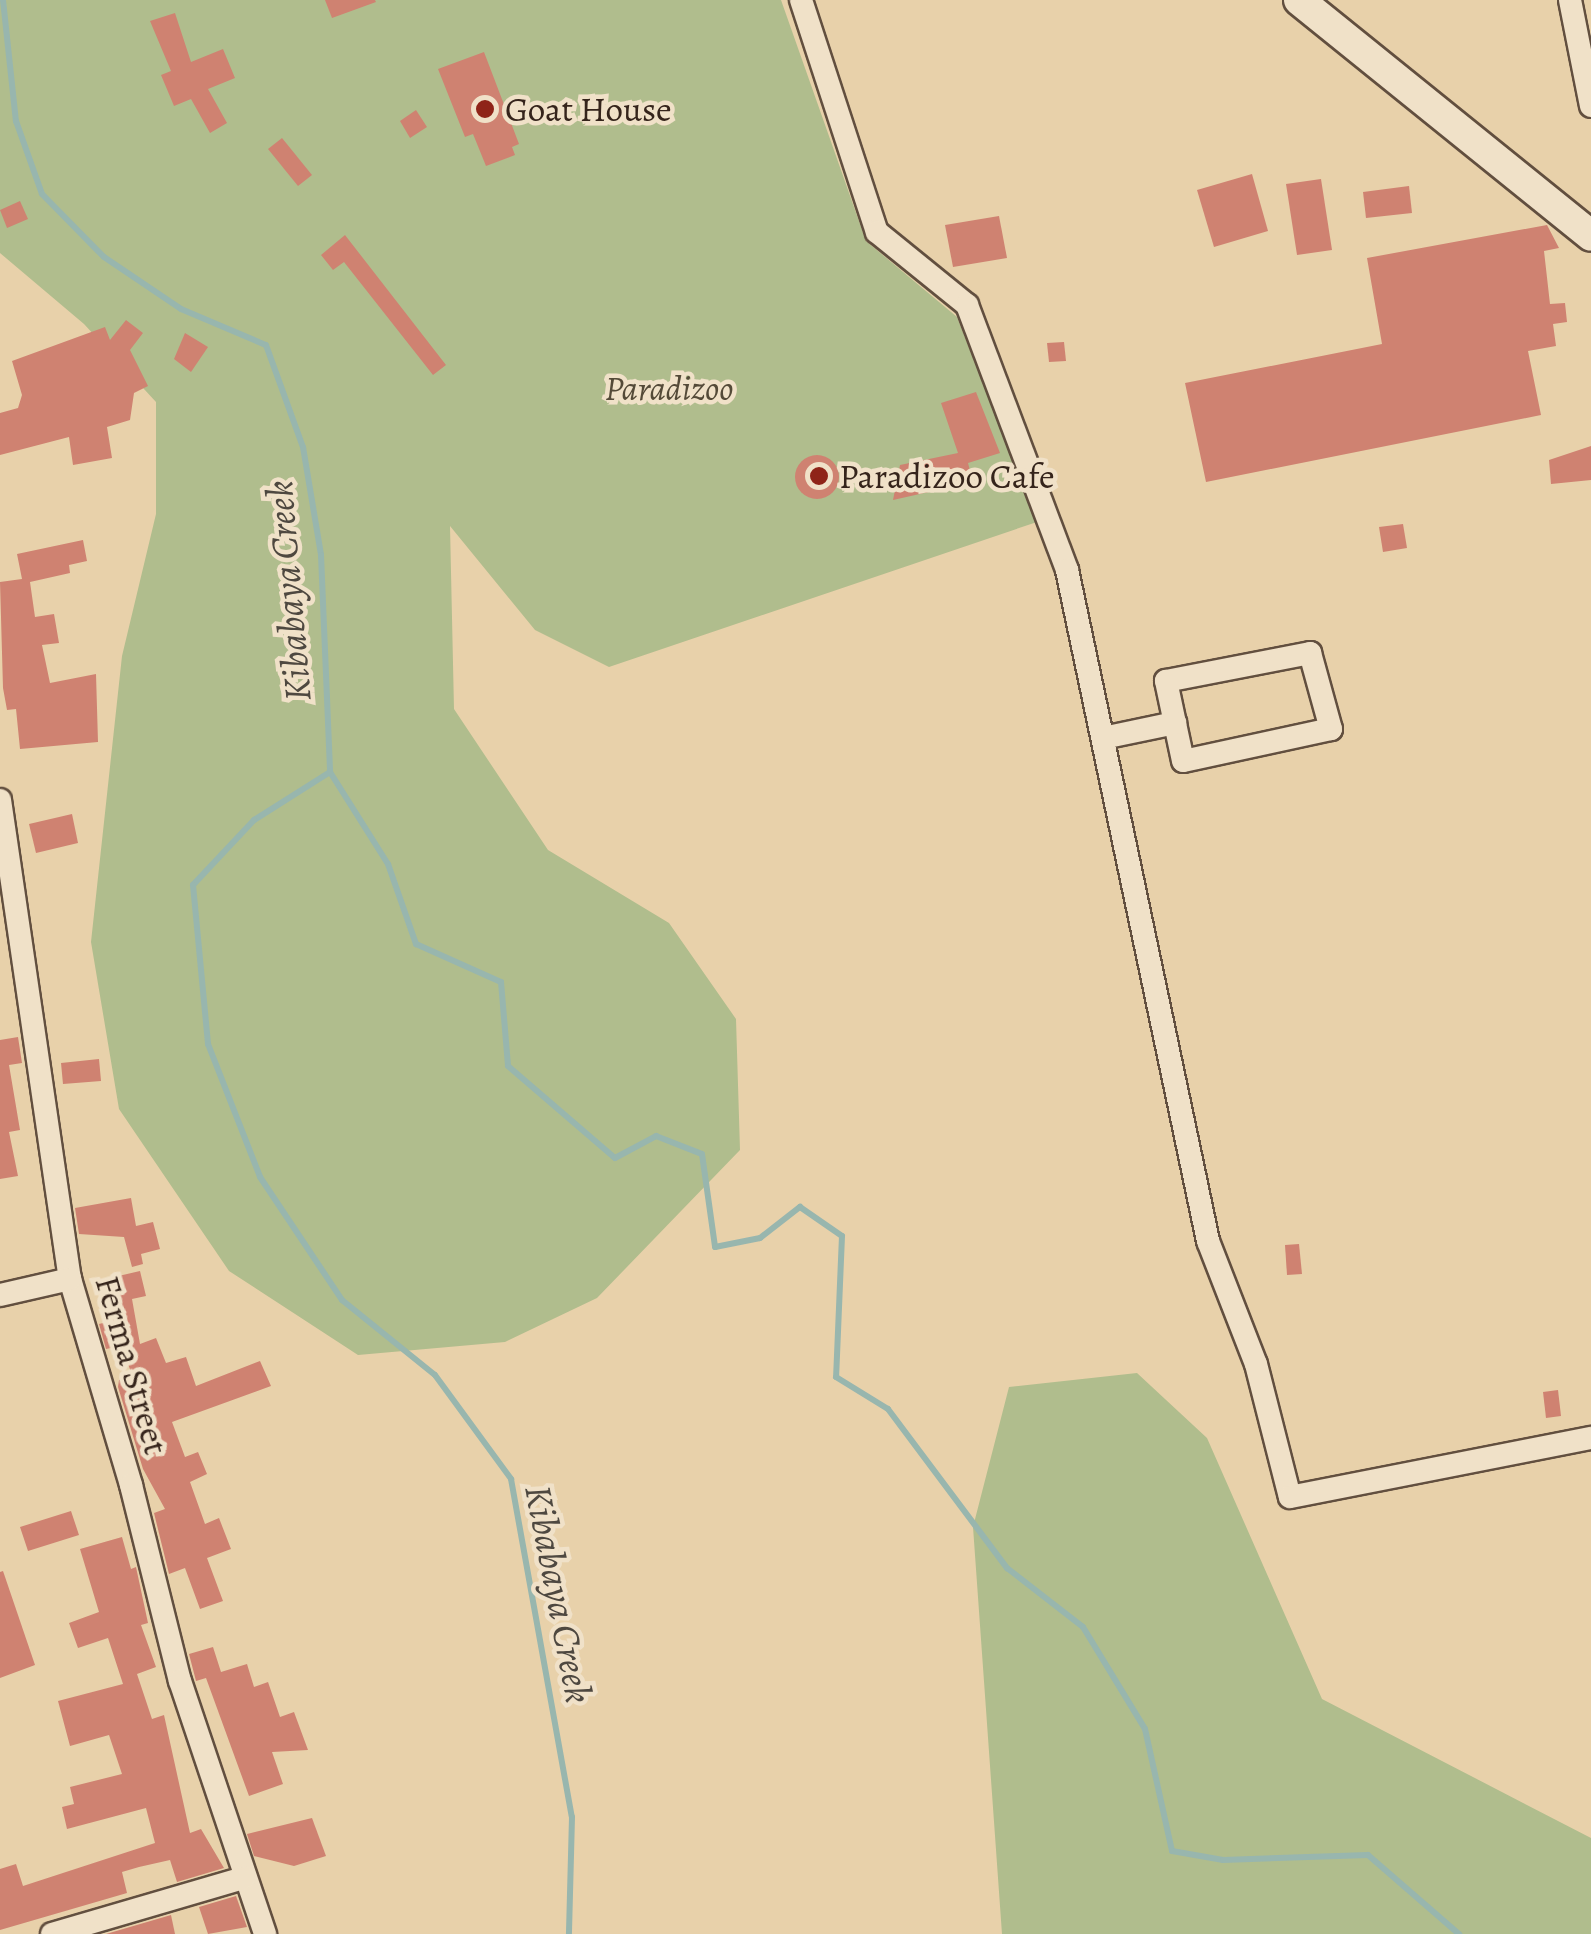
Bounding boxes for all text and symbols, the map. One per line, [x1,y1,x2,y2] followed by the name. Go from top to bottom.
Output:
[505,88,672,130] place label: Goat House
[474,98,496,120] marker: Goat House
[605,367,733,409] park label: Paradizoo
[839,455,1055,497] place label: Paradizoo Cafe
[808,465,830,487] marker: Paradizoo Cafe
[257,479,321,703] water label: Kibabaya Creek
[86,1271,178,1459] street label: Ferma Street
[515,1481,601,1707] water label: Kibabaya Creek

